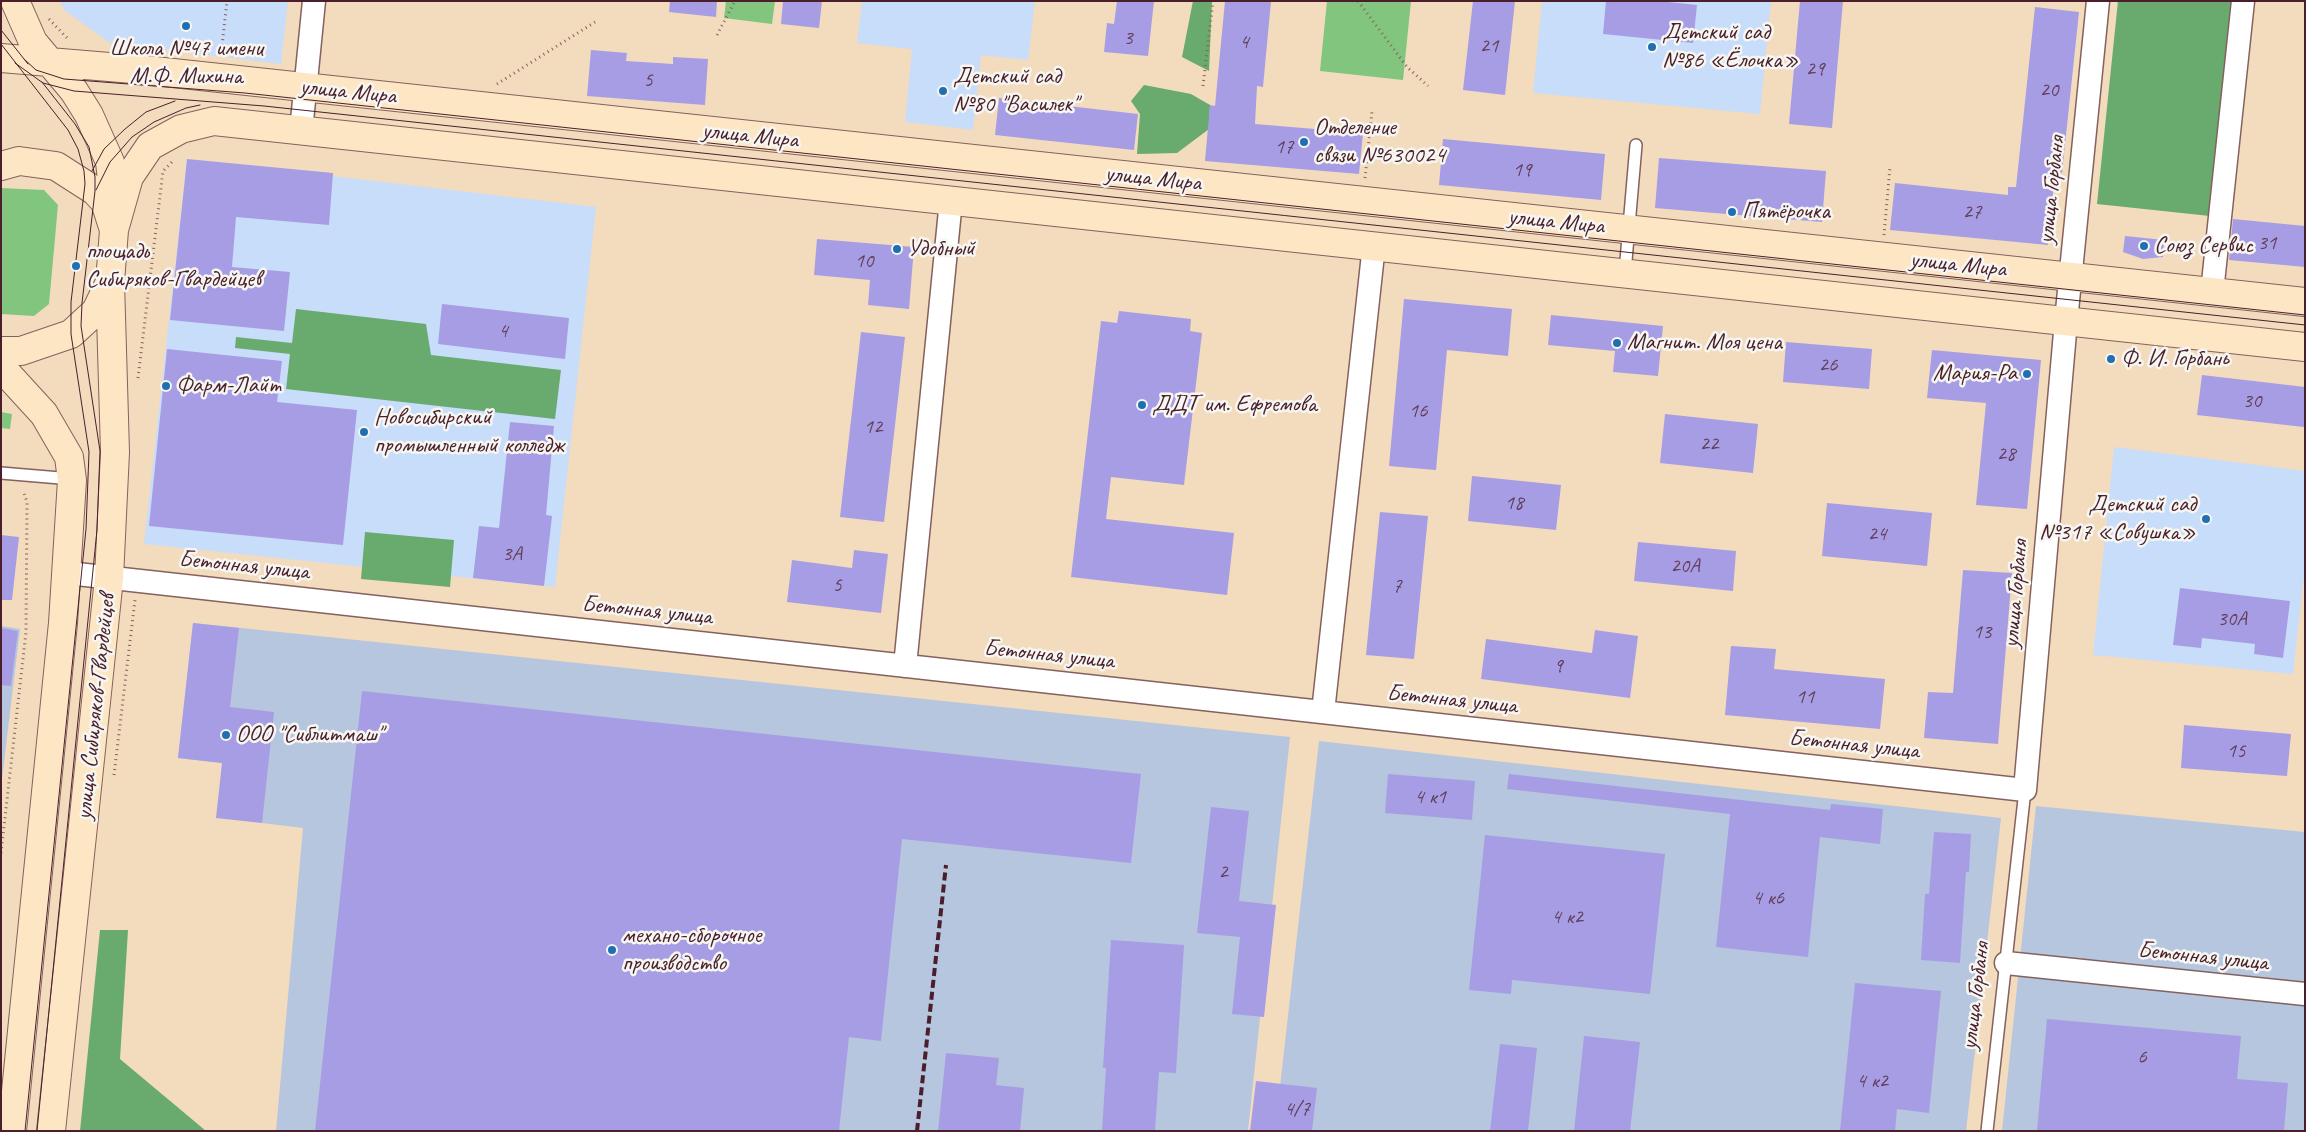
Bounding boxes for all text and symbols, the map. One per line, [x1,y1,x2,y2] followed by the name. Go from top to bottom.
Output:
[1662,19,1799,75] place label: Детский сад №86 «Ёлочка»
[180,20,192,32] marker: Школа №47 имени М.Ф. Михина
[1123,25,1133,51] house number: 3
[1239,29,1249,55] house number: 4
[1480,33,1498,59] house number: 21
[109,35,263,91] place label: Школа №47 имени М.Ф. Михина
[1646,41,1658,53] marker: Детский сад №86 «Ёлочка»
[1806,56,1824,82] house number: 29
[953,63,1078,119] place label: Детский сад №80 "Василек"
[643,67,653,93] house number: 5
[298,73,398,111] street label: улица Мира
[2040,77,2058,103] house number: 20
[937,85,949,97] marker: Детский сад №80 "Василек"
[1314,114,1445,170] place label: Отделение связи №630024
[700,117,800,155] street label: улица Мира
[1275,134,1293,160] house number: 17
[2032,135,2072,245] street label: улица Горбаня
[1298,136,1310,148] marker: Отделение связи №630024
[1513,157,1531,183] house number: 19
[1103,160,1203,198] street label: улица Мира
[1742,198,1830,226] place label: Пятёрочка
[1963,199,1981,225] house number: 27
[1506,203,1606,241] street label: улица Мира
[1726,206,1738,218] marker: Пятёрочка
[2258,230,2276,256] house number: 31
[2154,232,2253,260] place label: Союз Сервис
[907,235,975,263] place label: Удобный
[86,238,261,294] place label: площадь Сибиряков-Гвардейцев
[2138,240,2150,252] marker: Союз Сервис
[891,243,903,255] marker: Удобный
[1908,246,2008,284] street label: улица Мира
[855,248,873,274] house number: 10
[70,260,82,272] marker: площадь Сибиряков-Гвардейцев
[498,318,508,344] house number: 4
[1627,329,1782,357] place label: Магнит. Моя цена
[1611,337,1623,349] marker: Магнит. Моя цена
[2121,345,2229,373] place label: Ф. И. Горбань
[1819,352,1837,378] house number: 26
[2105,353,2117,365] marker: Ф. И. Горбань
[1933,360,2017,388] place label: Мария-Ра
[2021,368,2033,380] marker: Мария-Ра
[176,372,280,400] place label: Фарм-Лайт
[160,380,172,392] marker: Фарм-Лайт
[2243,388,2261,414] house number: 30
[1152,391,1317,419] place label: ДДТ им. Ефремова
[1409,398,1427,424] house number: 16
[1136,399,1148,411] marker: ДДТ им. Ефремова
[374,404,564,460] place label: Новосибирский промышленный колледж
[864,414,882,440] house number: 12
[358,426,370,438] marker: Новосибирский промышленный колледж
[1700,431,1718,457] house number: 22
[1997,441,2015,467] house number: 28
[1505,490,1523,516] house number: 18
[2039,491,2196,547] place label: Детский сад №317 «Совушка»
[2200,513,2212,525] marker: Детский сад №317 «Совушка»
[1868,521,1886,547] house number: 24
[1997,539,2035,649] street label: улица Горбаня
[502,541,522,567] house number: 3А
[177,545,311,587] street label: Бетонная улица
[1670,553,1700,579] house number: 20А
[832,572,842,598] house number: 5
[1392,573,1402,599] house number: 7
[580,590,714,632] street label: Бетонная улица
[70,593,122,821] street label: улица Сибиряков-Гвардейцев
[2217,606,2247,632] house number: 30А
[1973,619,1991,645] house number: 13
[982,634,1116,676] street label: Бетонная улица
[1553,653,1563,679] house number: 9
[1385,679,1519,721] street label: Бетонная улица
[1796,684,1814,710] house number: 11
[236,721,382,749] place label: ООО "Сиблитмаш"
[1787,724,1921,766] street label: Бетонная улица
[220,729,232,741] marker: ООО "Сиблитмаш"
[2227,738,2245,764] house number: 15
[1414,784,1446,810] house number: 4 к1
[1218,859,1228,885] house number: 2
[1752,885,1784,911] house number: 4 к6
[1551,904,1583,930] house number: 4 к2
[622,922,761,978] place label: механо-сборочное производство
[2136,936,2270,978] street label: Бетонная улица
[1955,941,1997,1051] street label: улица Горбаня
[606,944,618,956] marker: механо-сборочное производство
[2137,1044,2147,1070] house number: 6
[1856,1068,1888,1094] house number: 4 к2
[1284,1096,1310,1122] house number: 4/7

